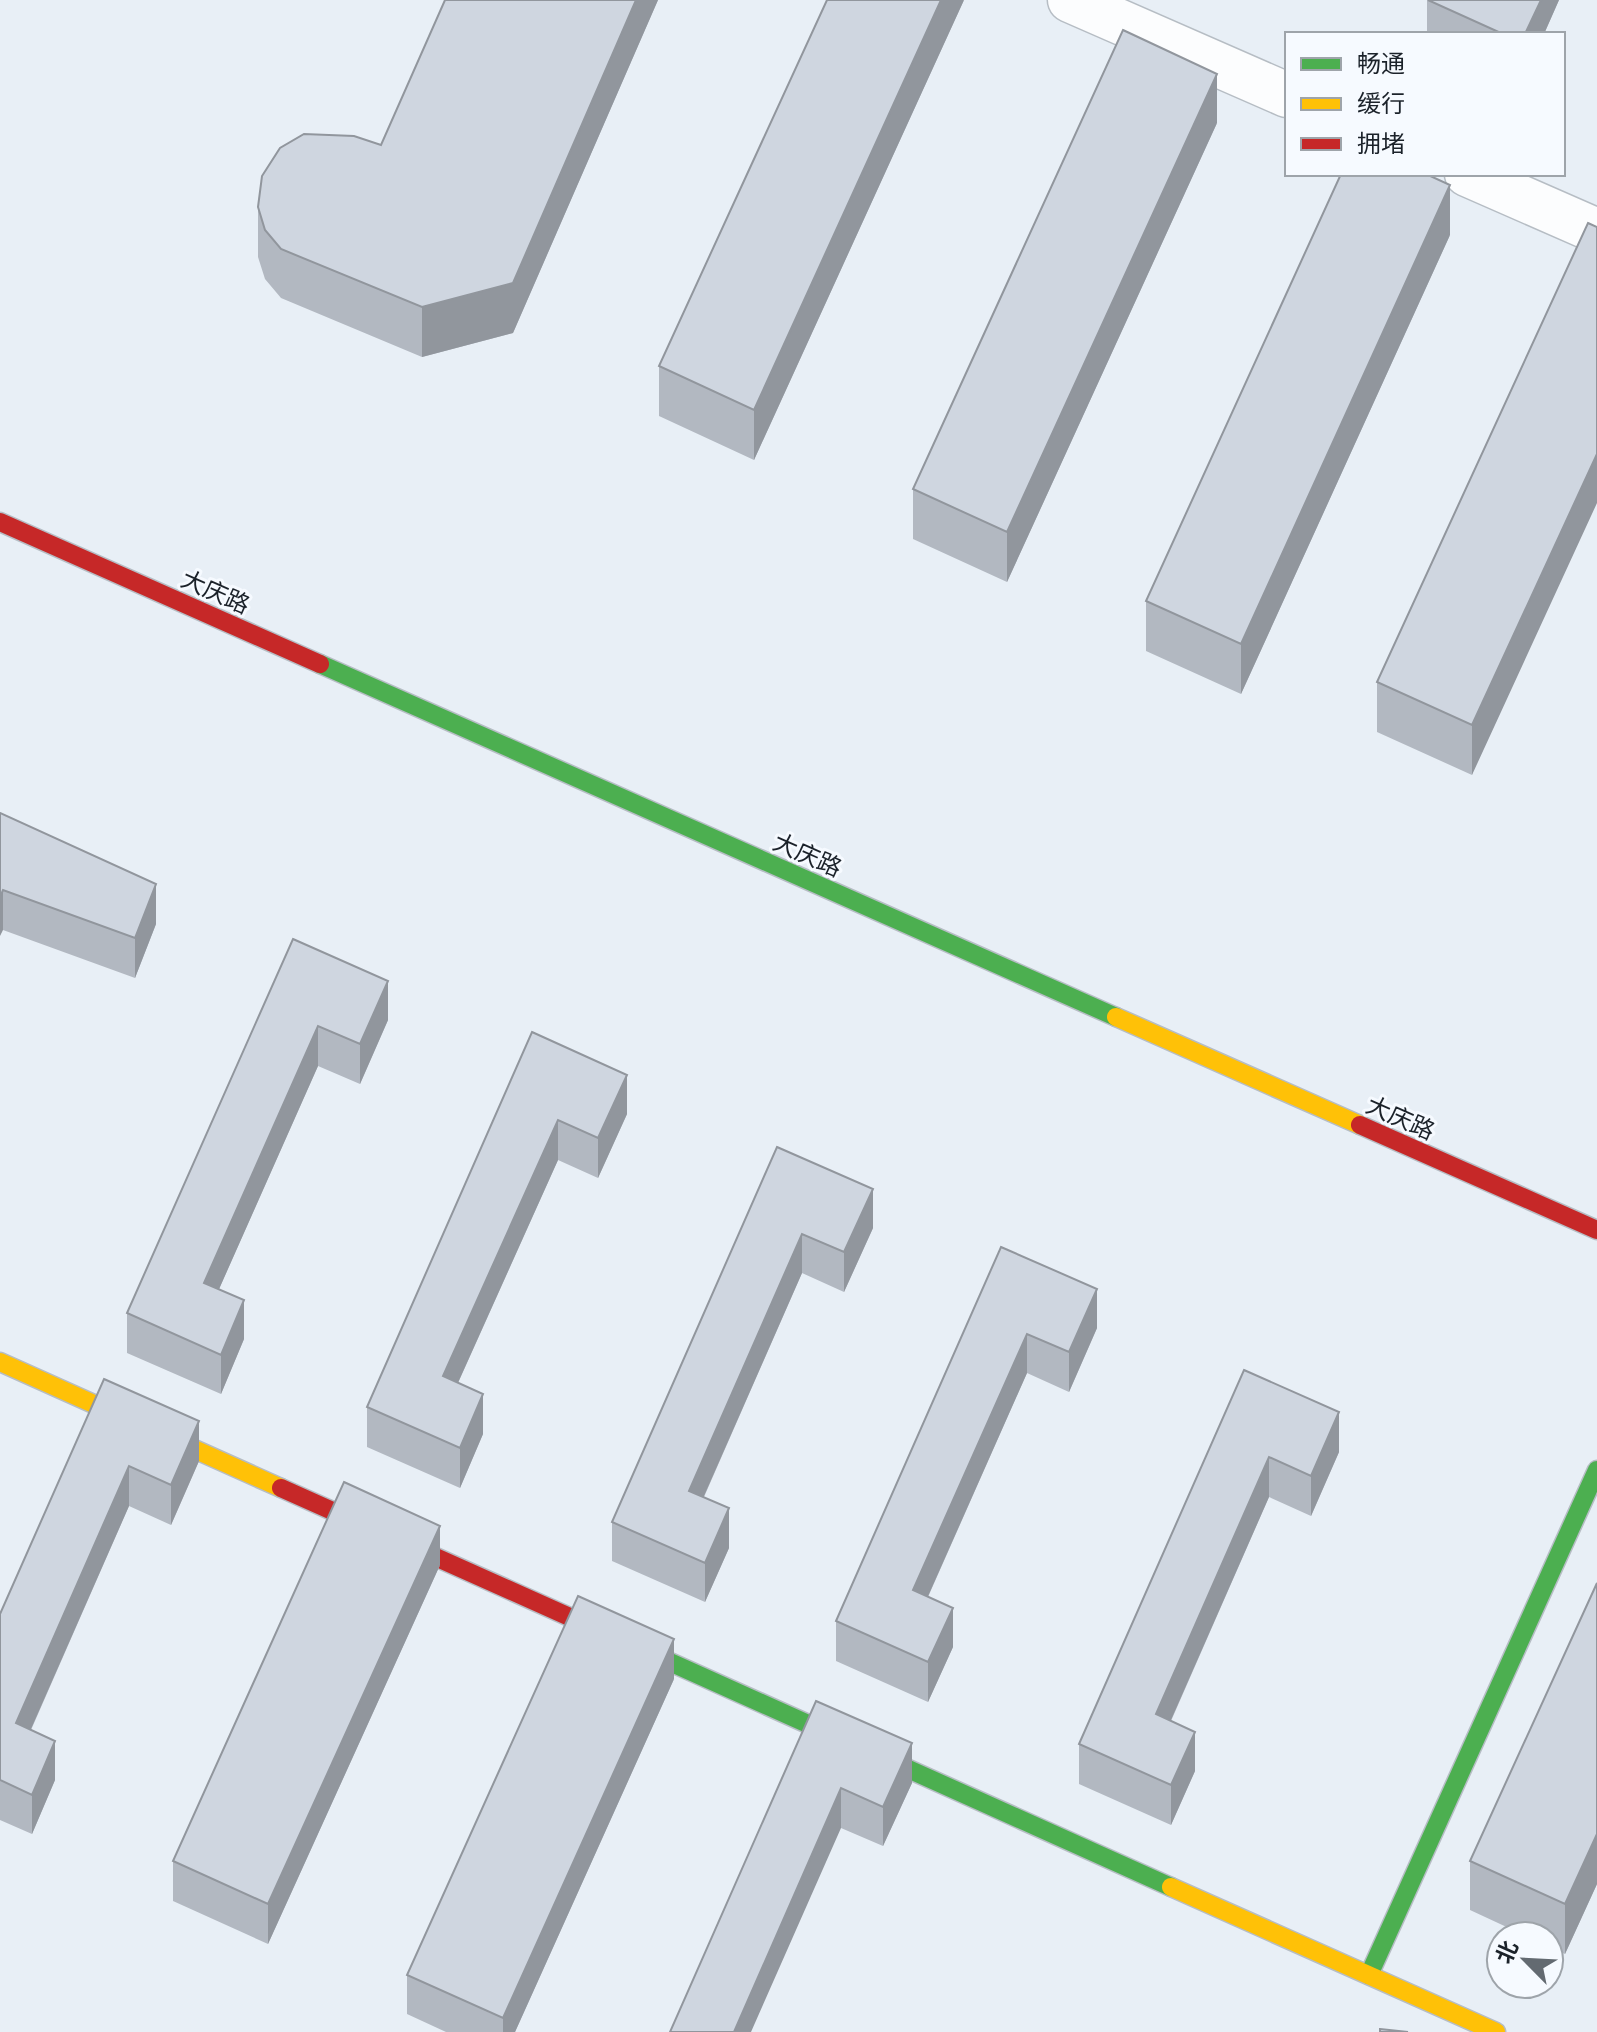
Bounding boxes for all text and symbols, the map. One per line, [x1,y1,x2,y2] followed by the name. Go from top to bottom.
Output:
[1285,32,1565,176] legend
[1357,48,1405,77] text: 畅通
[1357,88,1405,117] text: 缓行
[1357,128,1405,157] text: 拥堵
[177,563,255,619] street label: 大庆路
[769,826,847,882] street label: 大庆路
[1362,1089,1440,1145] street label: 大庆路
[1485,1920,1565,2000] north arrow
[1489,1936,1522,1967] text: 北

